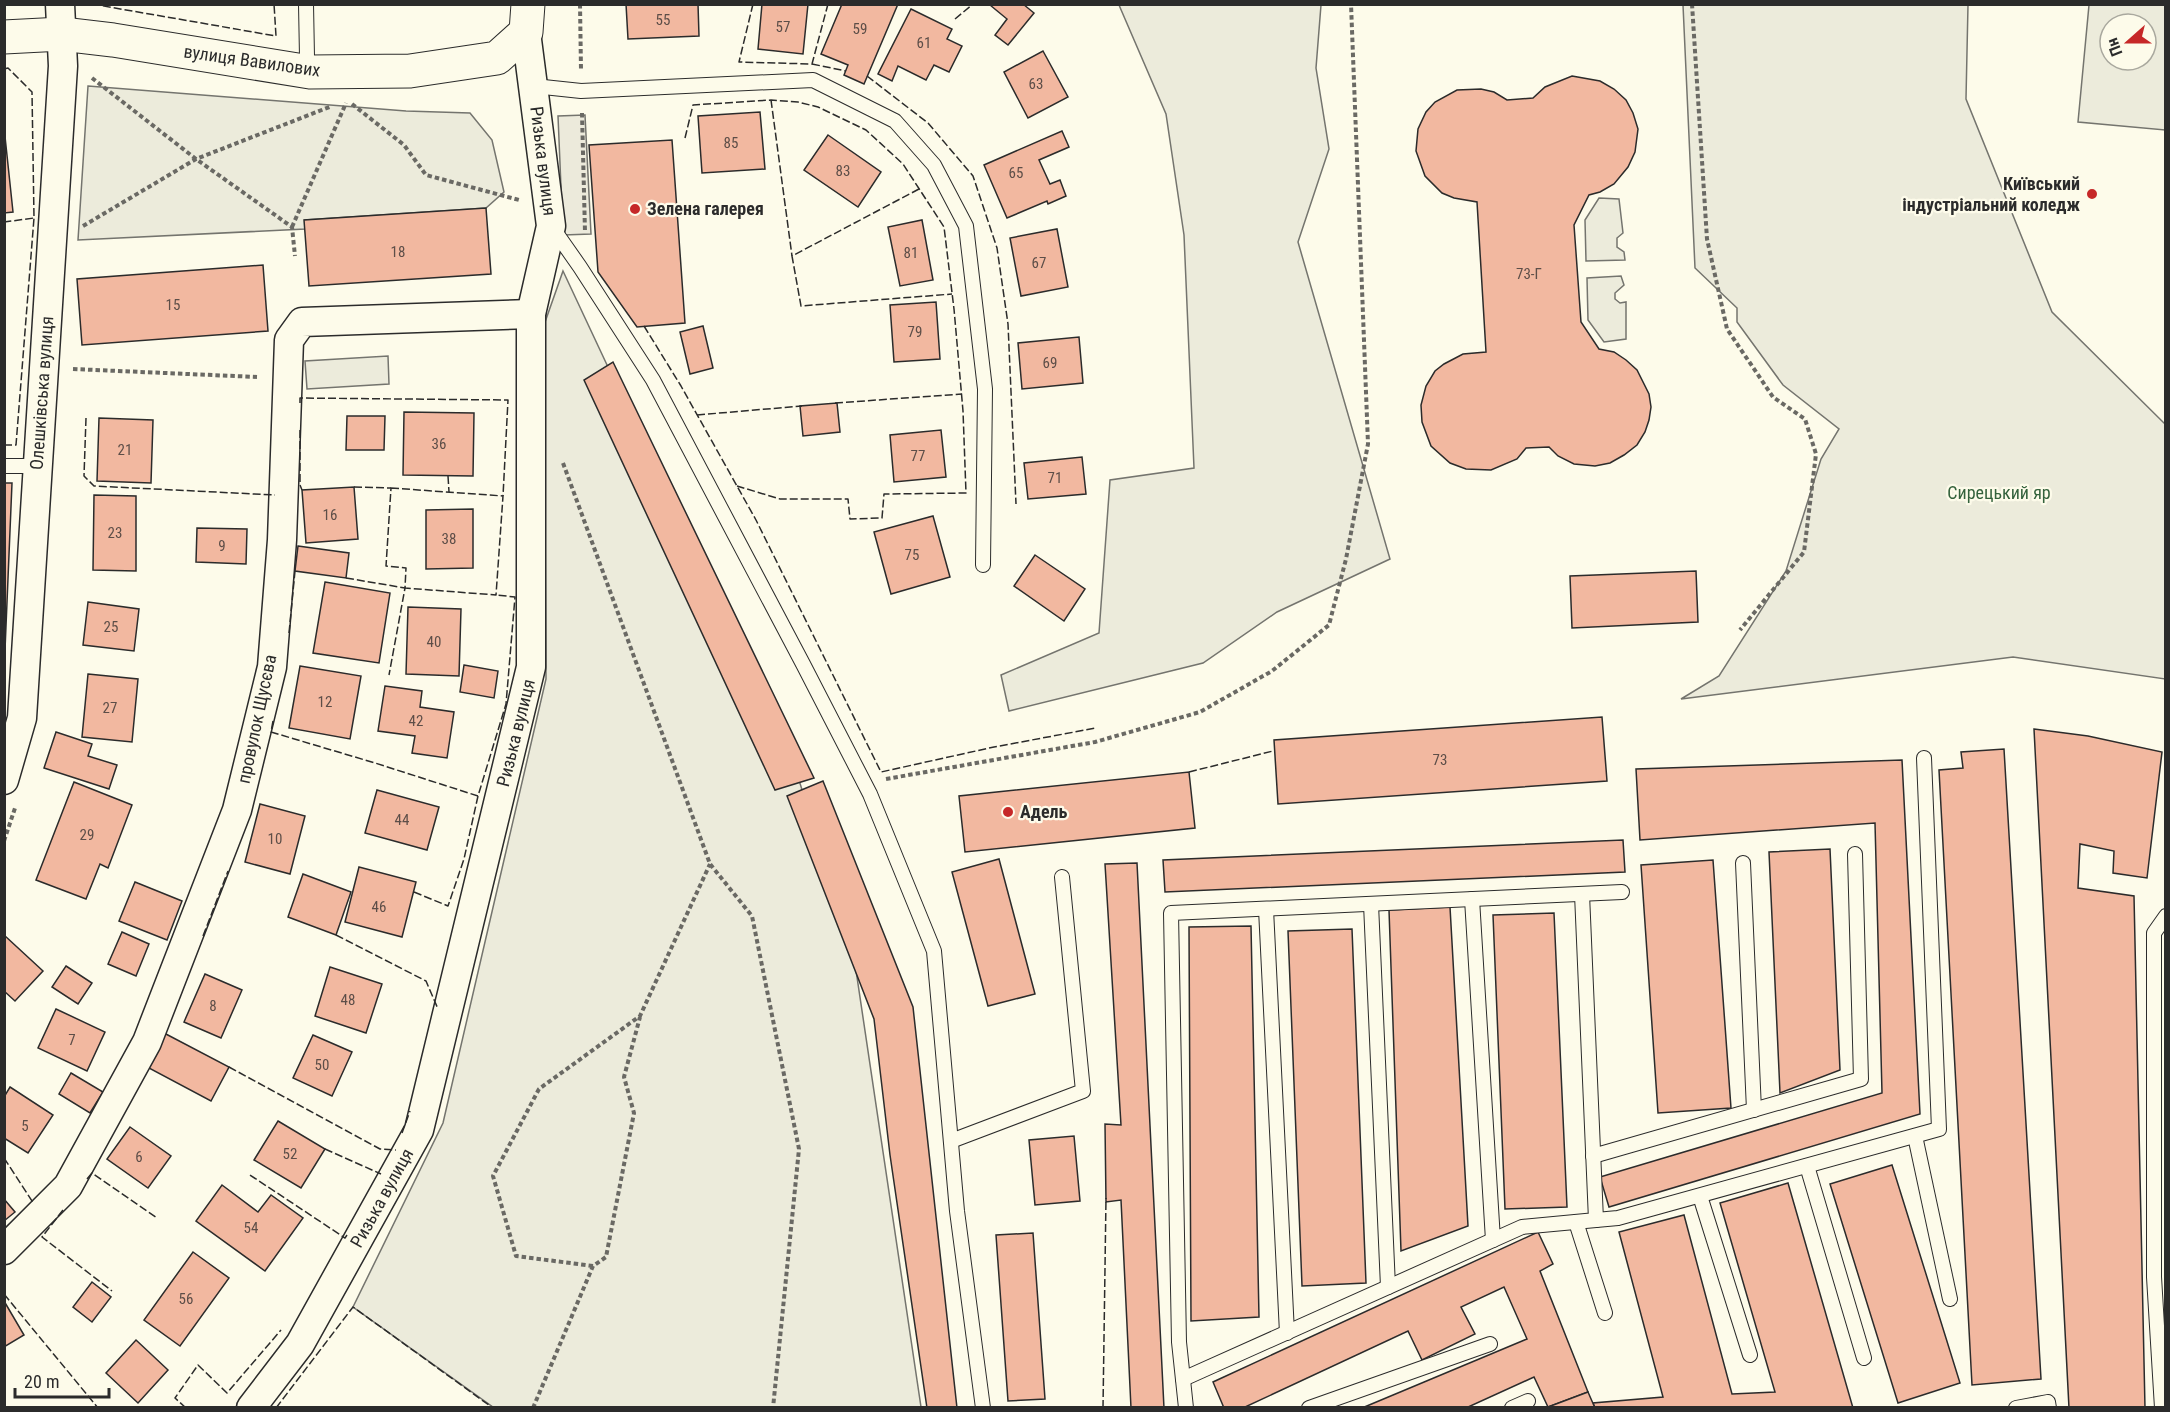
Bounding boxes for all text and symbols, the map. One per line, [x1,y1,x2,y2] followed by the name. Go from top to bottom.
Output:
[656,11,670,29] house number: 55
[2098,12,2158,72] north arrow
[776,18,790,36] house number: 57
[853,20,867,38] house number: 59
[917,34,931,52] house number: 61
[2102,35,2127,59] text: Пн
[182,41,322,81] street label: вулиця Вавилових
[1029,75,1043,93] house number: 63
[526,105,561,217] street label: Ризька вулиця
[724,134,738,152] house number: 85
[836,162,850,180] house number: 83
[1009,164,1023,182] house number: 65
[1902,173,2080,215] place label: Київський індустріальний коледж
[2085,187,2099,201] marker: Київський індустріальний коледж
[647,198,764,219] place label: Зелена галерея
[628,202,642,216] marker: Зелена галерея
[391,243,405,261] house number: 18
[904,244,918,262] house number: 81
[1032,254,1046,272] house number: 67
[1516,265,1542,283] house number: 73-Г
[166,296,180,314] house number: 15
[26,315,57,470] street label: Олешківська вулиця
[908,323,922,341] house number: 79
[1043,354,1057,372] house number: 69
[432,435,446,453] house number: 36
[118,441,132,459] house number: 21
[911,447,925,465] house number: 77
[1048,469,1062,487] house number: 71
[1947,482,2051,503] park label: Сирецький яр
[323,506,337,524] house number: 16
[108,524,122,542] house number: 23
[442,530,456,548] house number: 38
[218,537,226,555] house number: 9
[905,546,919,564] house number: 75
[104,618,118,636] house number: 25
[427,633,441,651] house number: 40
[233,653,280,785] street label: провулок Щусєва
[492,677,539,789] street label: Ризька вулиця
[318,693,332,711] house number: 12
[103,699,117,717] house number: 27
[409,712,423,730] house number: 42
[1433,751,1447,769] house number: 73
[1020,801,1068,822] place label: Адель
[1001,805,1015,819] marker: Адель
[395,811,409,829] house number: 44
[80,826,94,844] house number: 29
[268,830,282,848] house number: 10
[372,898,386,916] house number: 46
[341,991,355,1009] house number: 48
[209,997,217,1015] house number: 8
[68,1031,76,1049] house number: 7
[315,1056,329,1074] house number: 50
[21,1117,29,1135] house number: 5
[283,1145,297,1163] house number: 52
[346,1145,417,1251] street label: Ризька вулиця
[135,1148,143,1166] house number: 6
[244,1219,258,1237] house number: 54
[179,1290,193,1308] house number: 56
[15,1361,110,1399] scale bar
[24,1371,59,1392] text: 20 m

